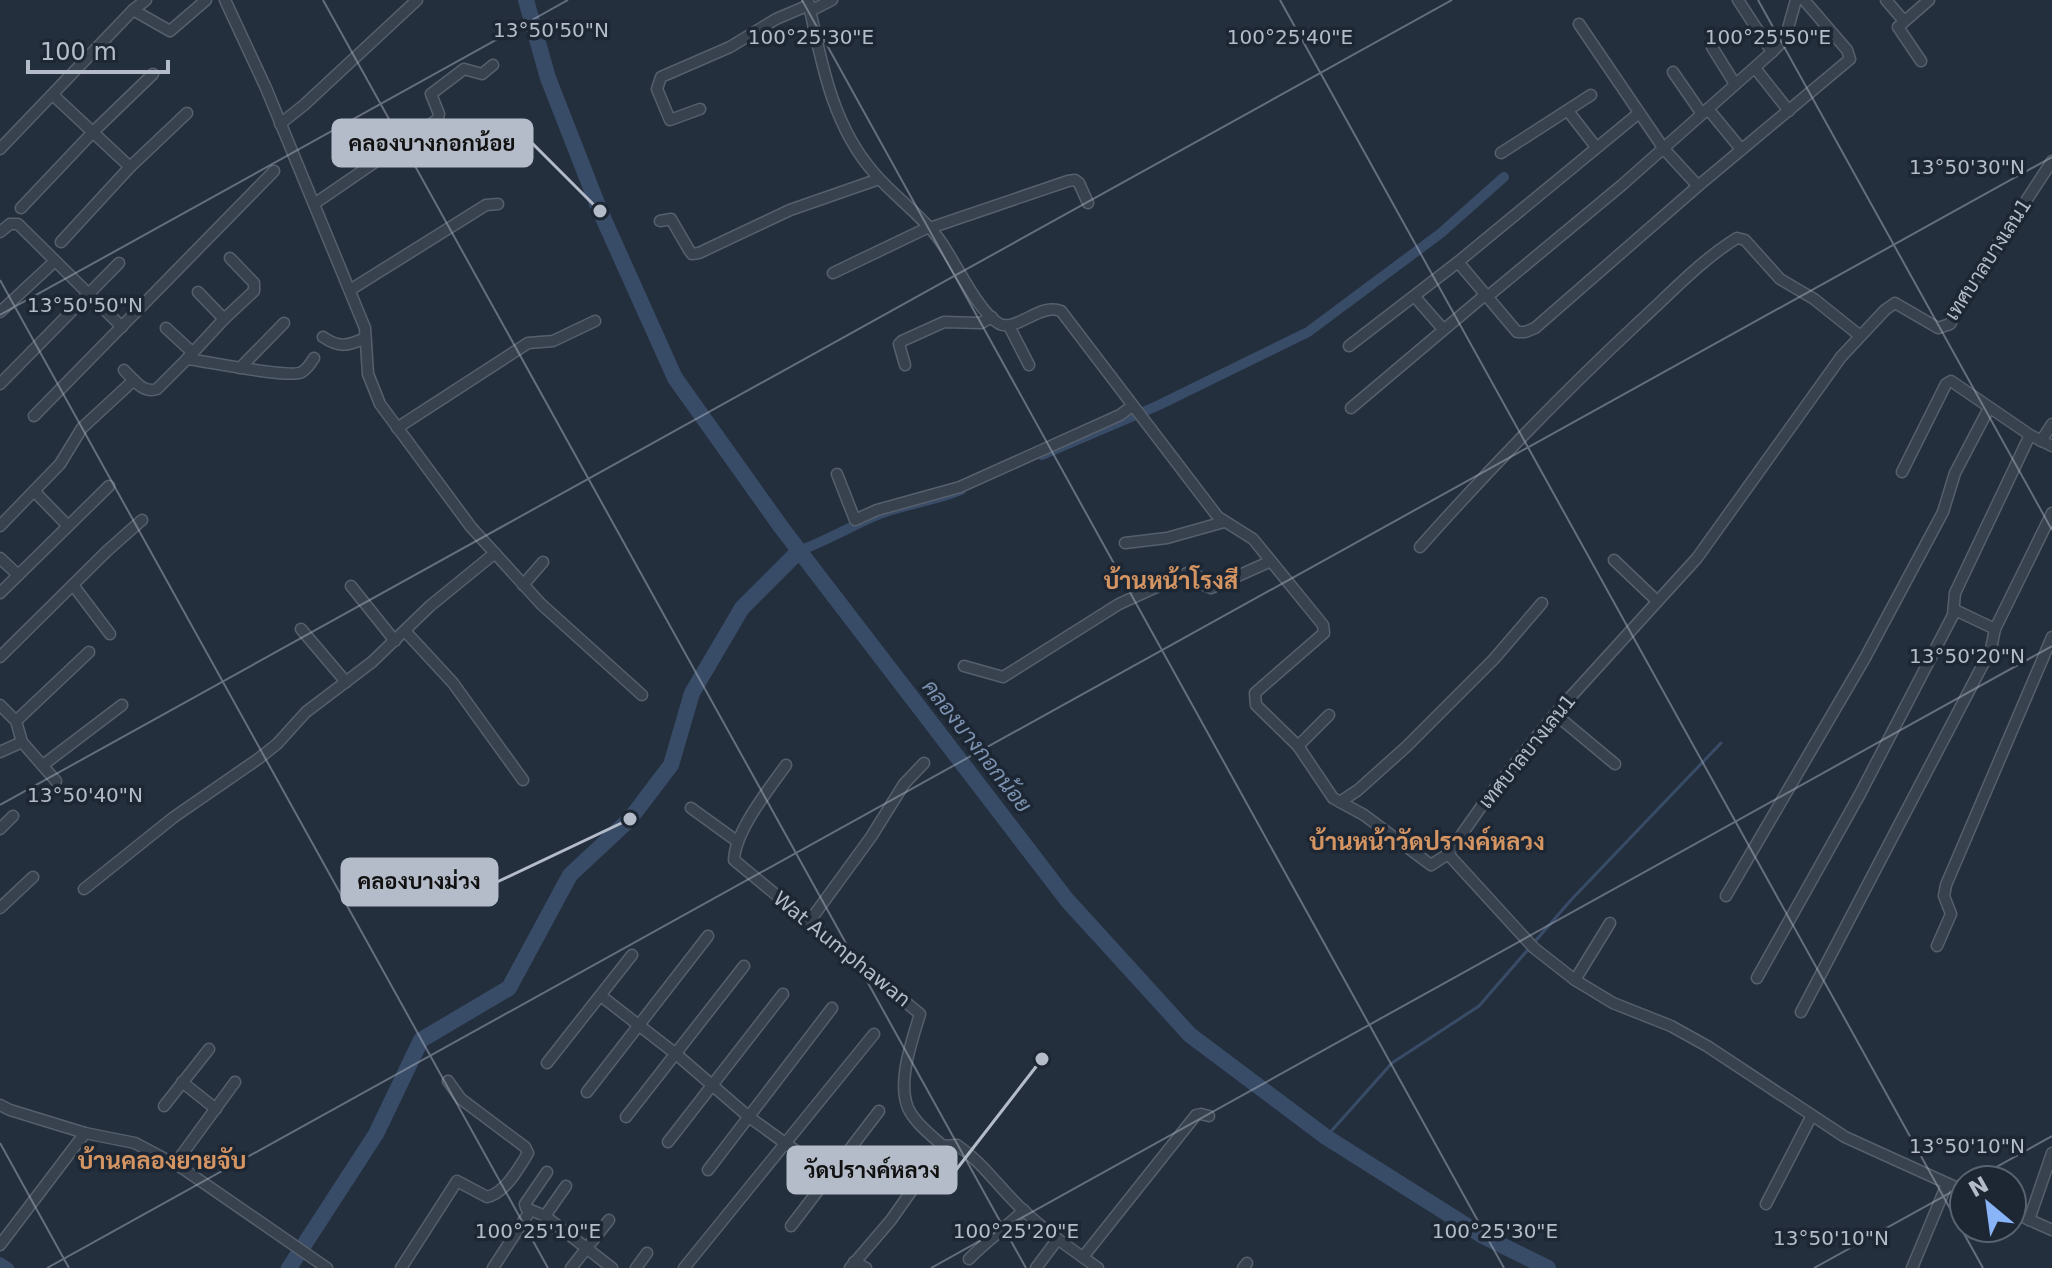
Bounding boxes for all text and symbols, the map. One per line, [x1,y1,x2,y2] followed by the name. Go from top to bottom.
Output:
[493,18,609,42] text: 13°50'50"N
[28,24,168,74] scale bar
[748,25,874,49] text: 100°25'30"E
[1227,25,1353,49] text: 100°25'40"E
[1705,25,1831,49] text: 100°25'50"E
[40,38,117,66] text: 100 m
[333,120,532,166] callout: คลองบางกอกน้อย
[349,129,515,156] text: คลองบางกอกน้อย
[1909,155,2025,179] text: 13°50'30"N
[1940,194,2036,324] street label: เทศบาลบางเลน1
[27,293,143,317] text: 13°50'50"N
[1104,565,1238,595] district label: บ้านหน้าโรงสี
[1909,644,2025,668] text: 13°50'20"N
[917,674,1038,818] water label: คลองบางกอกน้อย
[1473,689,1581,813] street label: เทศบาลบางเลน1
[27,783,143,807] text: 13°50'40"N
[1309,826,1545,856] district label: บ้านหน้าวัดปรางค์หลวง
[342,859,497,905] callout: คลองบางม่วง
[357,869,481,894] text: คลองบางม่วง
[769,886,915,1012] street label: Wat Aumphawan
[1909,1134,2025,1158] text: 13°50'10"N
[78,1145,246,1175] district label: บ้านคลองยายจับ
[788,1147,956,1193] callout: วัดปรางค์หลวง
[804,1156,940,1183] text: วัดปรางค์หลวง
[1948,1164,2028,1244] north arrow
[1964,1172,1993,1202] text: N
[475,1219,601,1243] text: 100°25'10"E
[953,1219,1079,1243] text: 100°25'20"E
[1432,1219,1558,1243] text: 100°25'30"E
[1773,1226,1889,1250] text: 13°50'10"N

